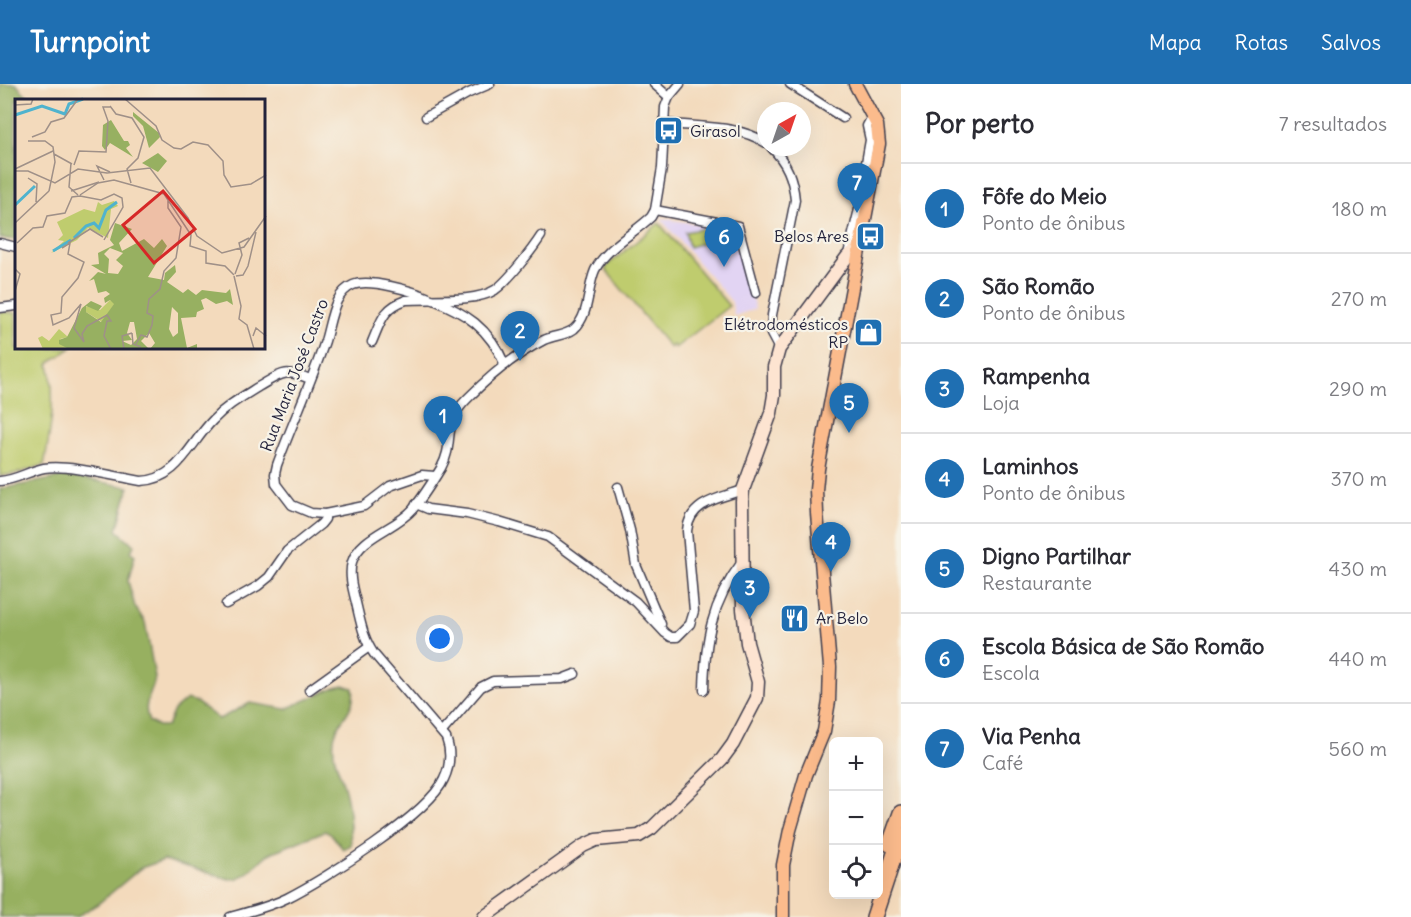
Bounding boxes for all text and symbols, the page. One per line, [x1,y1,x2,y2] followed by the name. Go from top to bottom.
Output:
[30,24,150,60] text: Turnpoint
[1149,29,1202,56] text: Mapa
[1235,29,1288,56] text: Rotas
[1321,29,1381,56] text: Salvos
[15,99,266,350] inset map
[757,102,811,156] north arrow
[925,107,1034,140] text: Por perto
[1279,111,1387,136] text: 7 resultados
[653,115,685,147] bus stop icon: Girasol
[690,121,740,141] place label: Girasol
[838,164,876,213] pin: 7
[982,182,1107,210] text: Fôfe do Meio
[941,196,948,221] text: 1
[1332,196,1387,221] text: 180 m
[982,210,1125,235] text: Ponto de ônibus
[704,218,744,267] pin: 6
[854,220,886,252] bus stop icon: Belos Ares
[774,226,849,246] place label: Belos Ares
[982,272,1095,300] text: São Romão
[939,286,950,311] text: 2
[1331,286,1387,311] text: 270 m
[256,296,332,454] street label: Rua Maria José Castro
[982,300,1125,325] text: Ponto de ônibus
[500,312,540,361] pin: 2
[724,314,848,352] place label: Elétrodomésticos RP
[853,317,885,349] shop icon: Elétrodomésticos RP
[982,362,1090,390] text: Rampenha
[939,376,950,401] text: 3
[1329,376,1387,401] text: 290 m
[830,384,868,433] pin: 5
[982,390,1020,415] text: Loja
[424,396,462,446] pin: 1
[982,452,1078,480] text: Laminhos
[939,466,950,491] text: 4
[1330,466,1387,491] text: 370 m
[982,480,1125,505] text: Ponto de ônibus
[812,522,850,572] pin: 4
[982,542,1131,570] text: Digno Partilhar
[939,556,950,581] text: 5
[1329,556,1387,581] text: 430 m
[730,568,770,618] pin: 3
[982,570,1092,595] text: Restaurante
[779,602,811,634] restaurant icon: Ar Belo
[816,608,868,628] place label: Ar Belo
[425,624,454,653] your location
[982,632,1264,660] text: Escola Básica de São Romão
[939,646,950,671] text: 6
[1328,646,1387,671] text: 440 m
[982,660,1040,685] text: Escola
[982,722,1081,750] text: Via Penha
[940,736,949,761] text: 7
[1329,736,1387,761] text: 560 m
[829,737,883,899] map controls
[829,737,883,791] button: +
[982,750,1023,775] text: Café
[829,791,883,845] button: −
[829,845,883,899] button: locate

